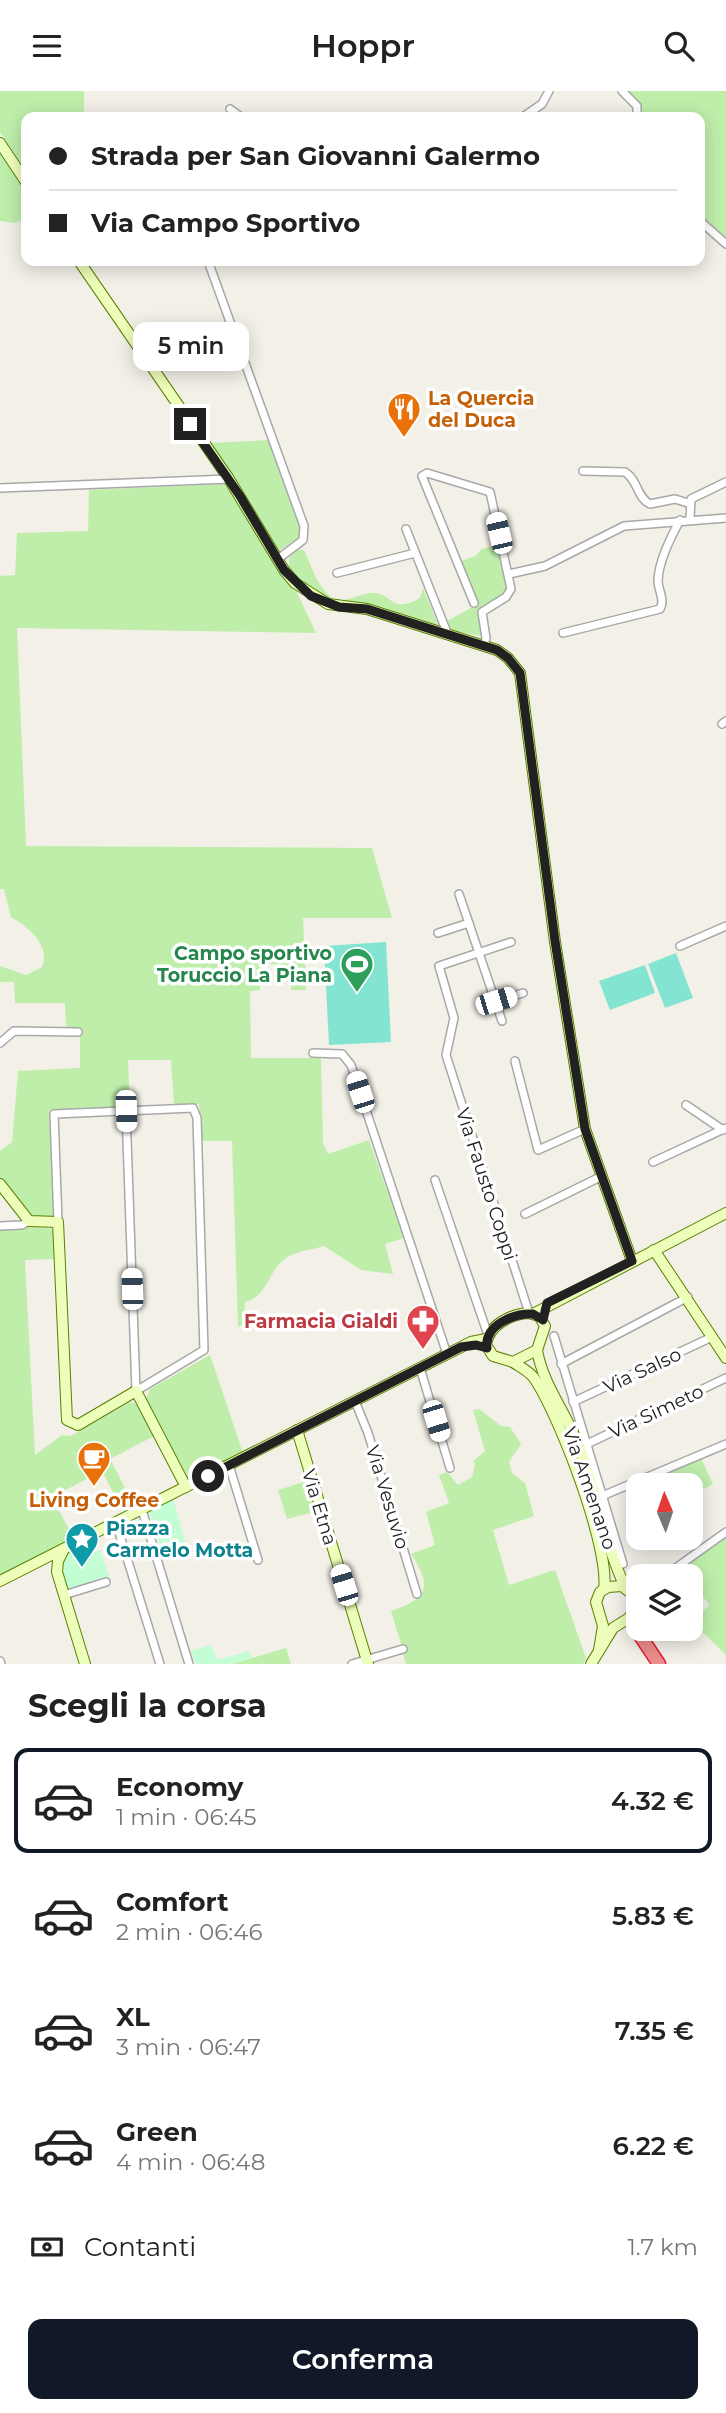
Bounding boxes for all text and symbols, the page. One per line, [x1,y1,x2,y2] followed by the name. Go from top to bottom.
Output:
[311,26,415,65] text: Hoppr
[28,27,66,65] icon: menu
[660,27,698,65] icon: search
[91,140,540,172] text: Strada per San Giovanni Galermo
[91,207,360,239] text: Via Campo Sportivo
[132,323,248,371] callout: 5 min
[158,332,224,360] text: 5 min
[428,387,534,432] place label: La Quercia del Duca
[385,390,423,439] restaurant icon: La Quercia del Duca
[174,408,206,440] route end
[485,510,514,556] car
[157,942,332,987] place label: Campo sportivo Toruccio La Piana
[338,945,376,994] sports icon: Campo sportivo Toruccio La Piana
[473,985,520,1017] car
[344,1069,377,1115] car
[115,1090,138,1132] car
[451,1105,522,1263] street label: Via Fausto Coppi
[121,1268,144,1310] car
[404,1302,442,1351] pharmacy icon: Farmacia Gialdi
[244,1310,398,1333] place label: Farmacia Gialdi
[600,1342,685,1399] street label: Via Salso
[605,1379,707,1443] street label: Via Simeto
[420,1398,453,1444] car
[558,1424,621,1553] street label: Via Amenano
[75,1439,113,1488] cafe icon: Living Coffee
[361,1442,414,1552] street label: Via Vesuvio
[192,1460,224,1492] route start
[297,1466,342,1548] street label: Via Etna
[626,1473,704,1551] north arrow
[626,1473,703,1641] map controls
[29,1489,159,1512] place label: Living Coffee
[106,1517,253,1562] place label: Piazza Carmelo Motta
[63,1520,101,1569] place icon: Piazza Carmelo Motta
[328,1562,361,1608] car
[626,1564,703,1641] button: layers
[28,1686,267,1725] text: Scegli la corsa
[32,1769,95,1832] icon: car
[116,1771,243,1803] text: Economy
[611,1785,694,1817] text: 4.32 €
[116,1803,257,1831] text: 1 min · 06:45
[32,1884,95,1947] icon: car
[116,1886,228,1918] text: Comfort
[612,1900,694,1932] text: 5.83 €
[116,1918,262,1946] text: 2 min · 06:46
[32,1999,95,2062] icon: car
[116,2001,150,2033] text: XL
[615,2015,694,2047] text: 7.35 €
[116,2033,261,2061] text: 3 min · 06:47
[32,2114,95,2177] icon: car
[116,2116,198,2148] text: Green
[612,2130,694,2162] text: 6.22 €
[116,2148,265,2176] text: 4 min · 06:48
[28,2228,66,2266] icon: cash
[84,2231,196,2263] text: Contanti
[628,2233,698,2261] text: 1.7 km
[28,2319,698,2399] button: Conferma

